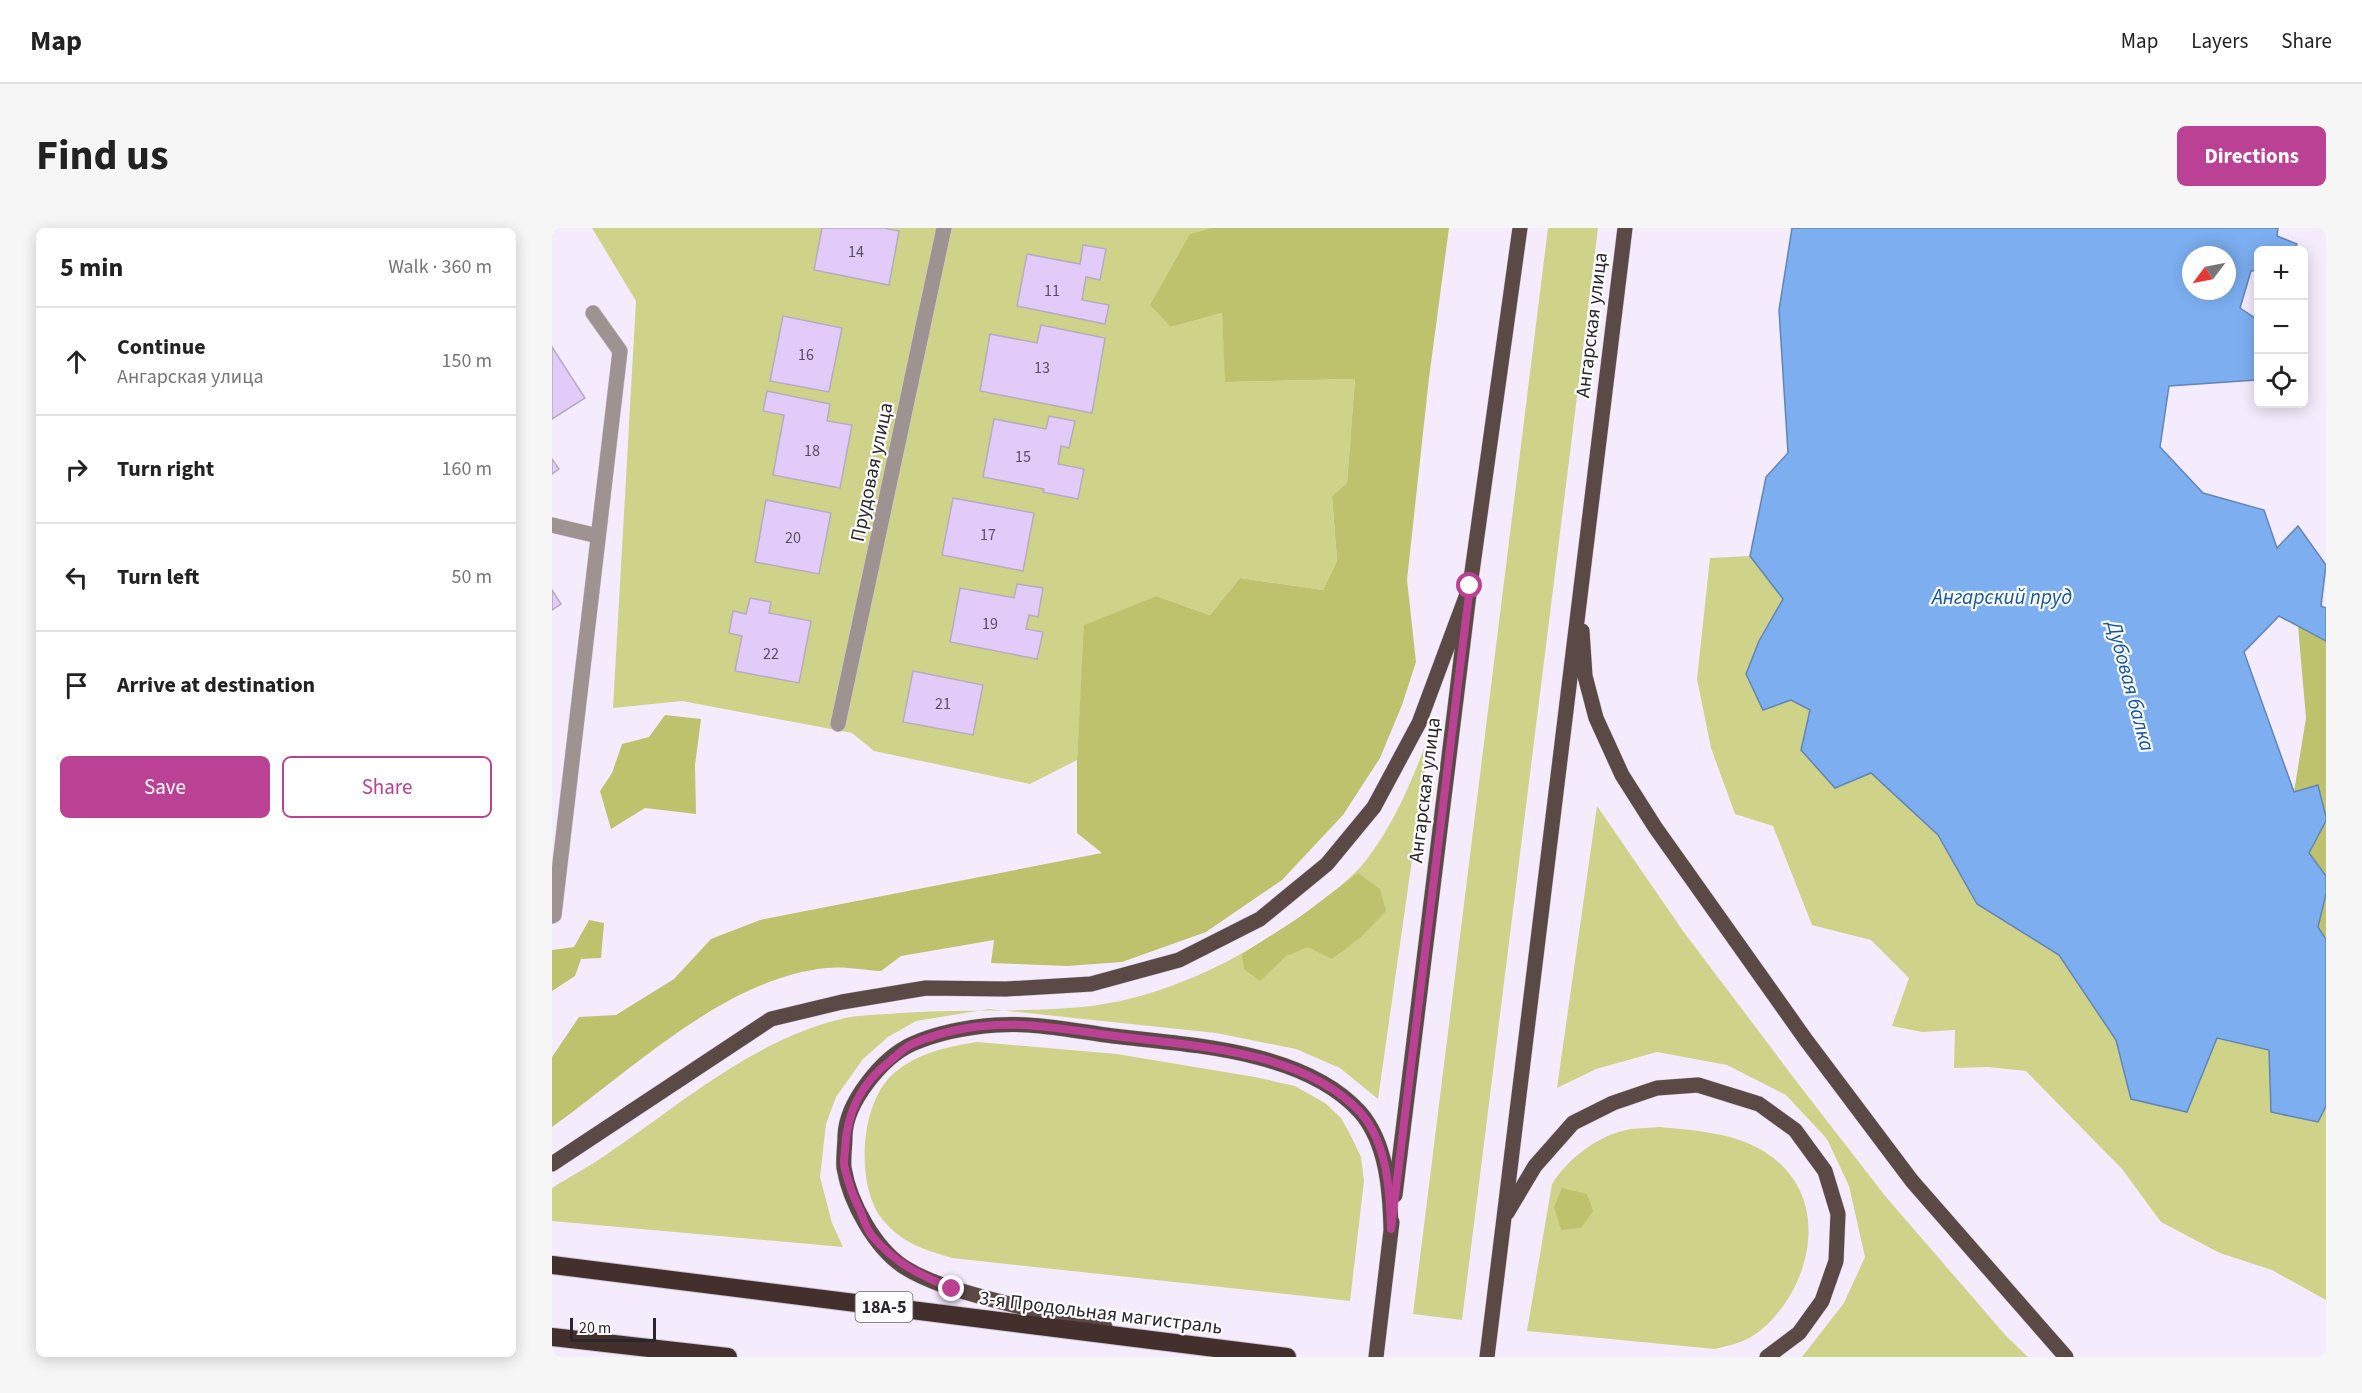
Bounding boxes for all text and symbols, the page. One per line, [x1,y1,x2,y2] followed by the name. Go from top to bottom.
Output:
[30,21,82,61] text: Map
[2121,26,2158,56] text: Map
[2191,26,2248,56] text: Layers
[2281,26,2332,56] text: Share
[36,126,169,186] text: Find us
[2177,126,2326,186] button: Directions
[848,241,864,263] house number: 14
[2182,246,2236,300] north arrow
[2254,246,2308,408] map controls
[2254,246,2308,300] button: +
[60,249,123,286] text: 5 min
[1569,251,1615,400] street label: Ангарская улица
[388,253,492,281] text: Walk · 360 m
[1044,280,1060,302] house number: 11
[2254,300,2308,354] button: −
[117,331,206,363] text: Continue
[798,344,814,366] house number: 16
[60,345,93,378] icon: ahead
[442,347,492,375] text: 150 m
[2254,354,2308,408] button: locate
[1034,357,1050,379] house number: 13
[117,363,263,391] text: Ангарская улица
[844,400,900,544] street label: Прудовая улица
[804,440,820,462] house number: 18
[1015,446,1031,468] house number: 15
[60,453,93,486] icon: right
[117,453,214,485] text: Turn right
[442,455,492,483] text: 160 m
[980,524,996,546] house number: 17
[785,527,801,549] house number: 20
[60,561,93,594] icon: left
[117,561,199,593] text: Turn left
[452,563,492,591] text: 50 m
[1456,572,1482,598] route start
[1930,582,2072,612] water label: Ангарский пруд
[982,613,998,635] house number: 19
[2099,616,2163,754] water label: Дубовая балка
[763,643,779,665] house number: 22
[60,669,93,702] icon: arrive
[117,669,315,701] text: Arrive at destination
[935,693,951,715] house number: 21
[1402,716,1448,865] street label: Ангарская улица
[60,756,270,818] button: Save
[282,756,492,818] button: Share
[938,1275,964,1301] route end
[978,1284,1224,1342] street label: 3-я Продольная магистраль
[856,1292,912,1322] road number: 18А-5
[570,1315,656,1342] scale bar
[579,1317,611,1339] text: 20 m

